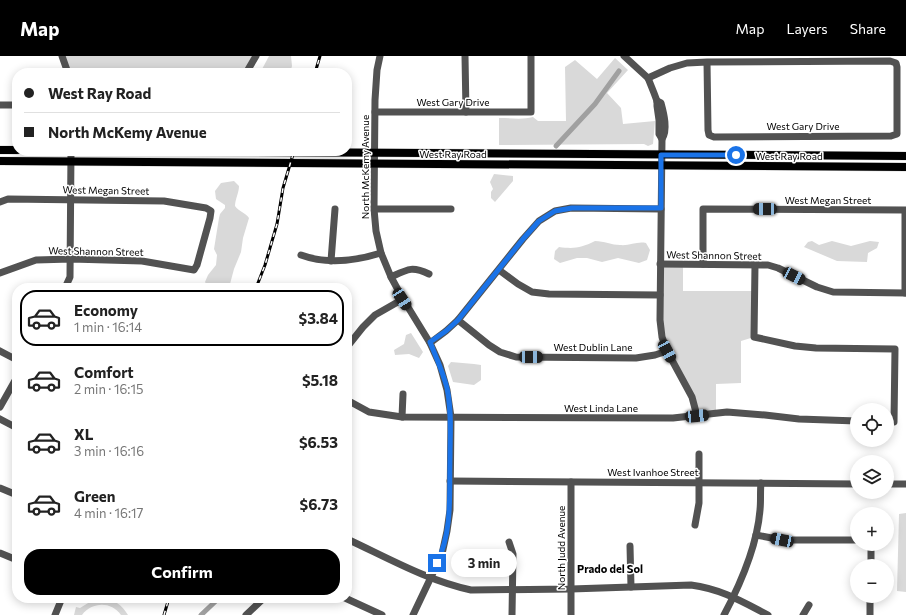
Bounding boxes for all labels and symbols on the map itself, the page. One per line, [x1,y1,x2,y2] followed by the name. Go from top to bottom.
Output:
[416,96,490,108] street label: West Gary Drive
[359,115,371,219] street label: North McKemy Avenue
[766,120,840,132] street label: West Gary Drive
[727,146,745,164] route start
[419,148,487,160] street label: West Ray Road
[755,150,823,162] street label: West Ray Road
[63,183,149,197] street label: West Megan Street
[785,194,871,206] street label: West Megan Street
[753,203,777,215] car
[48,244,144,258] street label: West Shannon Street
[666,248,762,262] street label: West Shannon Street
[781,265,807,287] car
[390,286,414,312] car
[656,338,678,364] car
[554,341,632,353] street label: West Dublin Lane
[519,351,543,363] car
[564,402,638,414] street label: West Linda Lane
[684,409,710,423] car
[607,466,699,478] street label: West Ivanhoe Street
[555,506,567,590] street label: North Judd Avenue
[769,532,795,548] car
[451,549,517,577] callout: 3 min
[428,554,446,572] route end
[577,562,643,575] district label: Prado del Sol

